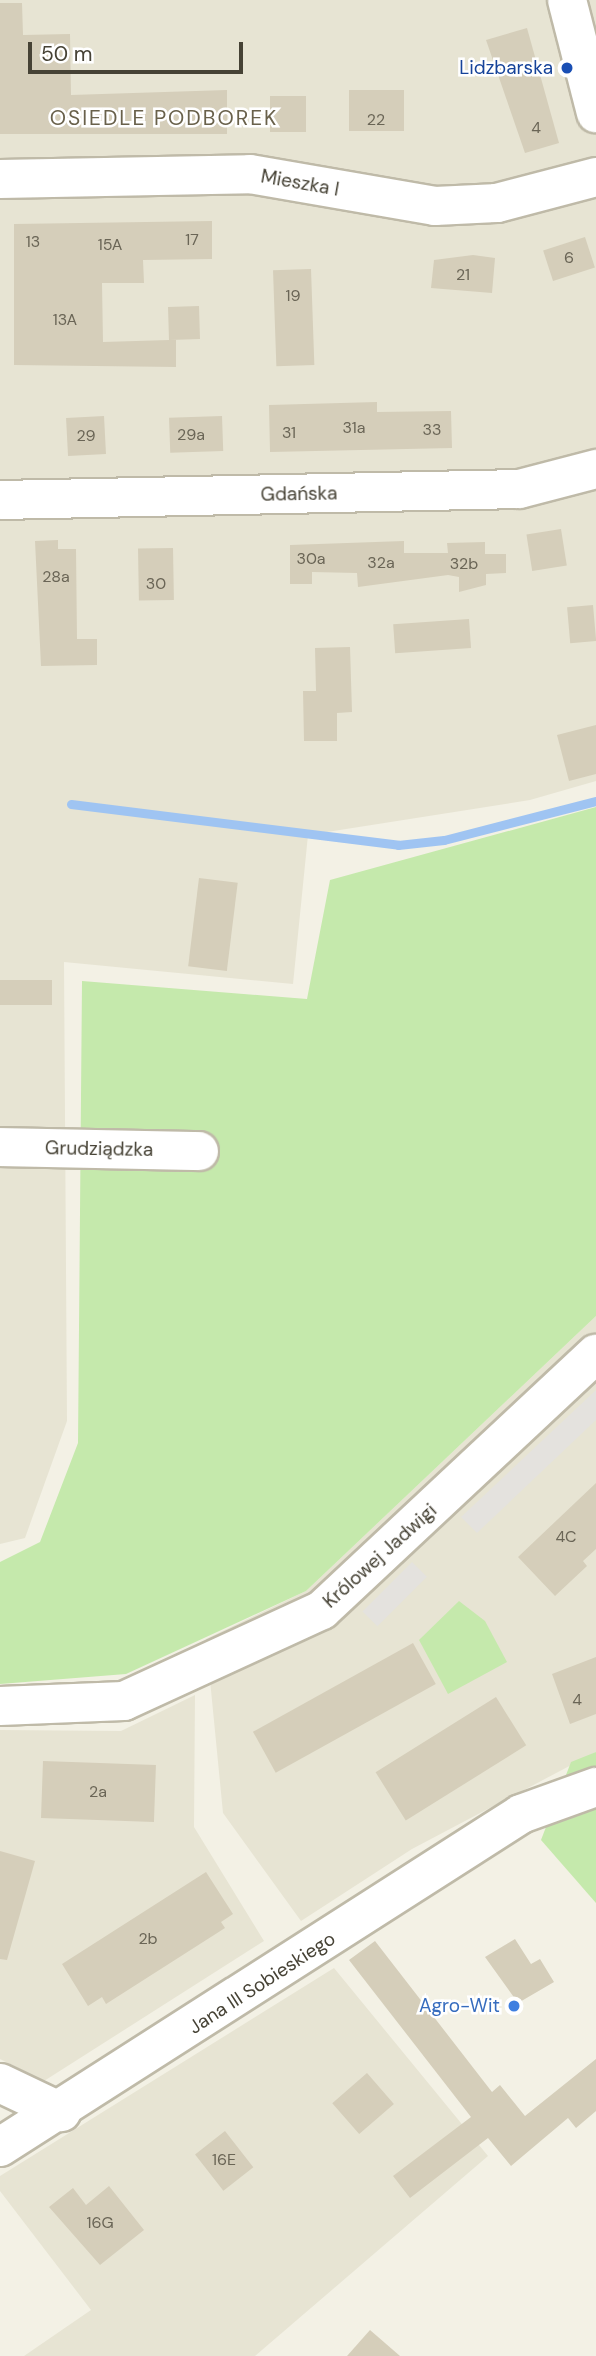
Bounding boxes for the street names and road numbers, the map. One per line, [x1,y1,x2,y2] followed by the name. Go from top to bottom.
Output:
[259,165,341,201] street label: Mieszka I
[260,482,338,506] street label: Gdańska
[45,1137,153,1161] street label: Grudziądzka
[319,1499,441,1613] street label: Królowej Jadwigi
[185,1927,339,2039] street label: Jana III Sobieskiego

